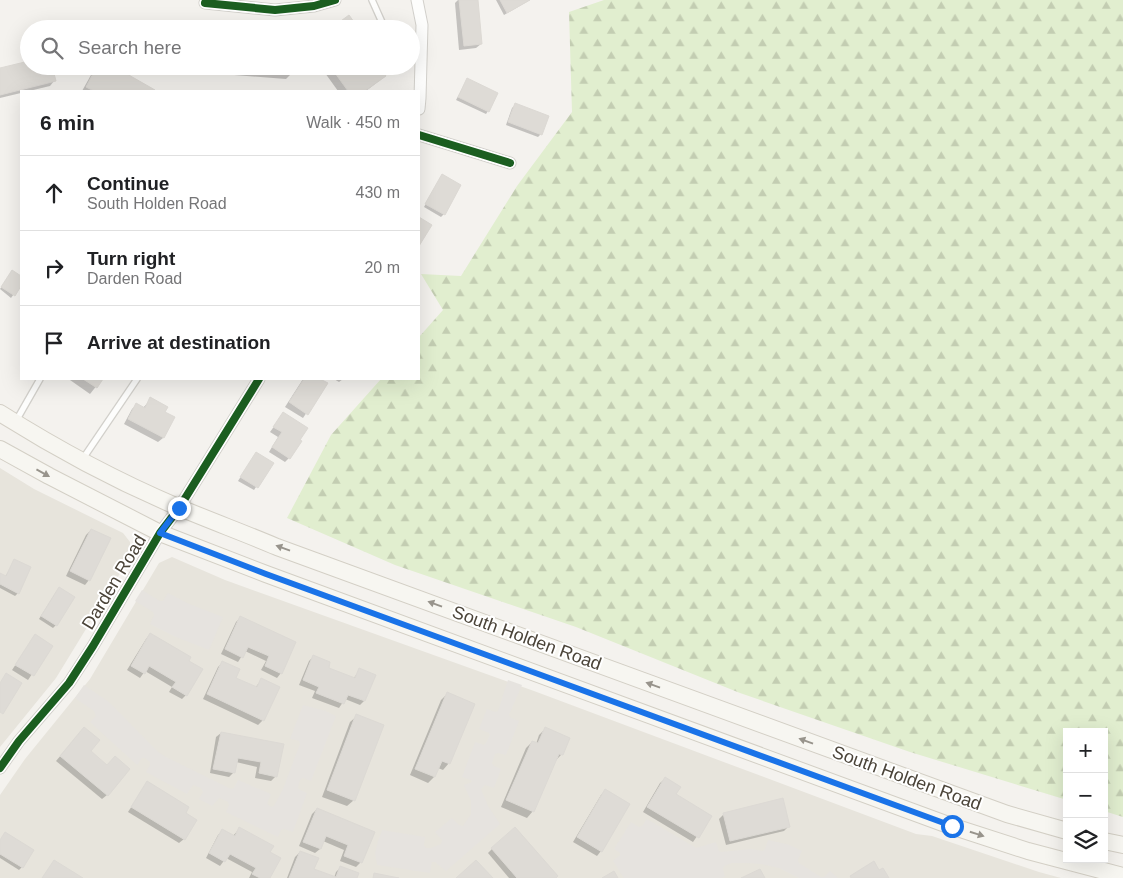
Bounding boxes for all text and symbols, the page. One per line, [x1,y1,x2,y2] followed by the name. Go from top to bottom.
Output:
[20,20,420,75] search box
[38,34,66,62] icon: search
[78,37,182,58] text: Search here
[40,111,95,134] text: 6 min
[306,114,400,131] text: Walk · 450 m
[87,173,169,194] text: Continue
[40,179,68,207] icon: ahead
[356,184,400,201] text: 430 m
[87,195,227,212] text: South Holden Road
[87,248,175,269] text: Turn right
[40,254,68,282] icon: right
[364,259,400,276] text: 20 m
[87,270,182,287] text: Darden Road
[40,329,68,357] icon: arrive
[87,332,271,353] text: Arrive at destination
[36,468,49,477] one-way arrow
[168,497,191,520] route end
[78,531,150,633] street label: Darden Road
[275,544,290,551] one-way arrow
[427,600,442,608] one-way arrow
[450,602,604,674] street label: South Holden Road
[646,680,661,688] one-way arrow
[1063,728,1108,863] map controls
[1063,728,1108,773] button: +
[799,736,813,744] one-way arrow
[830,742,984,814] street label: South Holden Road
[1063,773,1108,818] button: −
[941,815,964,838] route start
[1063,818,1108,863] button: layers
[969,831,984,838] one-way arrow

